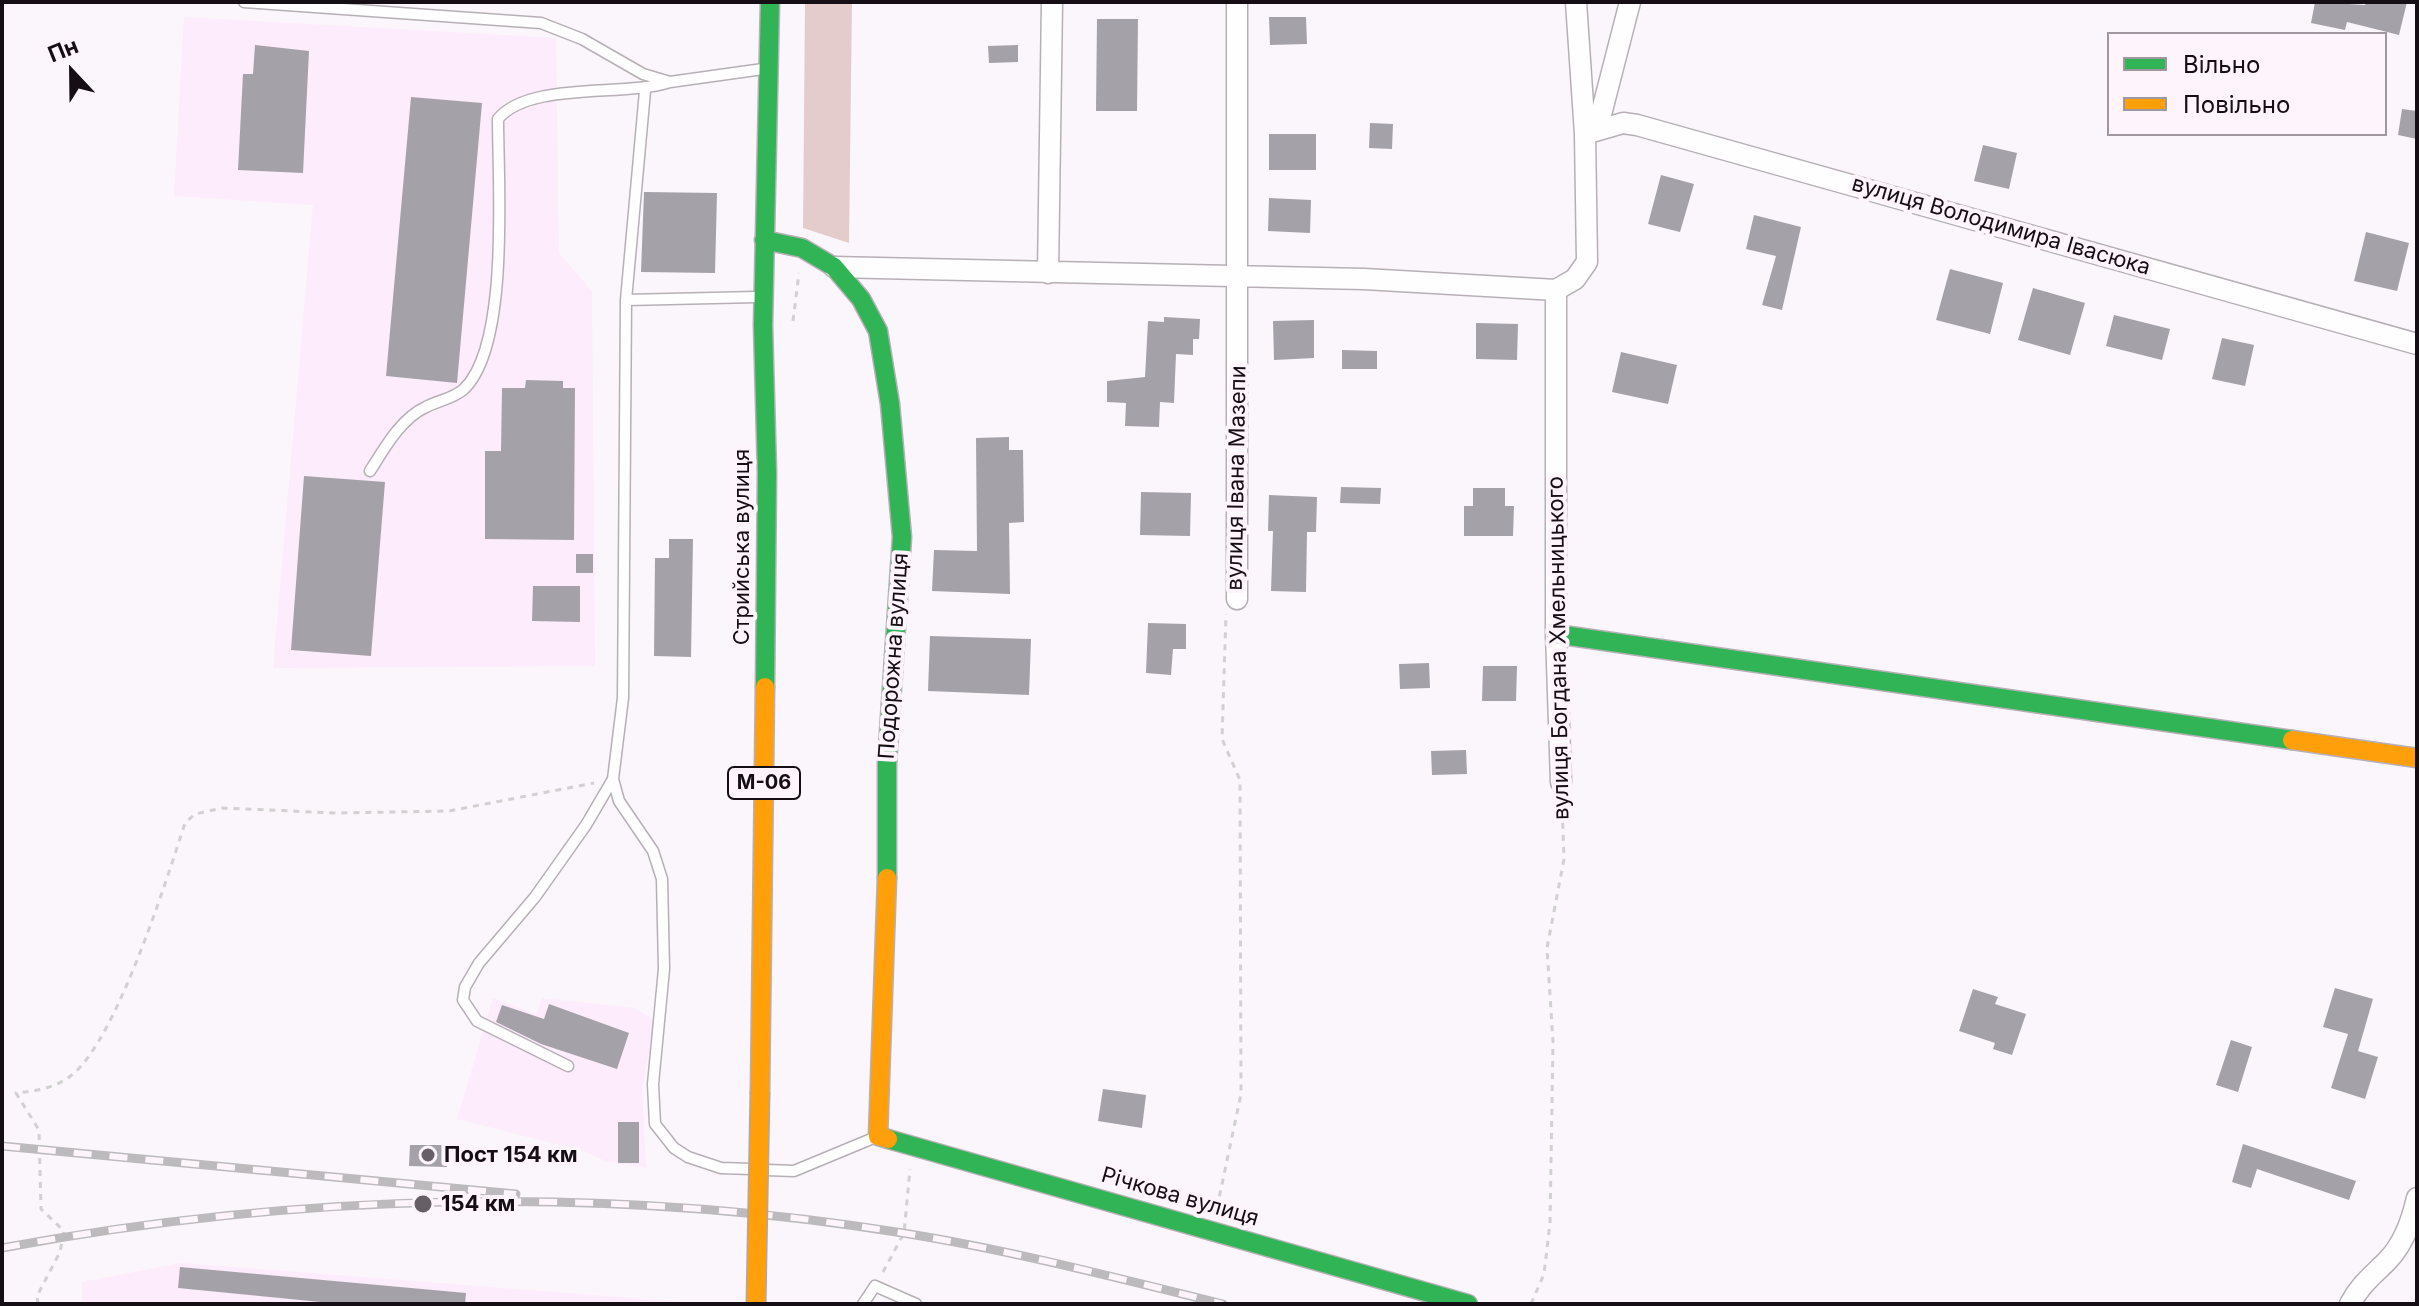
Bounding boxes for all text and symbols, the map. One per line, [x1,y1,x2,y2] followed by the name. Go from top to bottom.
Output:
[32,32,112,112] north arrow
[44,32,82,67] text: Пн
[2107,32,2387,136] legend
[2183,50,2260,79] text: Вільно
[2183,90,2290,119] text: Повільно
[1849,171,2153,281] street label: вулиця Володимира Івасюка
[1222,365,1252,591] street label: вулиця Івана Мазепи
[729,449,755,645] street label: Стрийська вулиця
[1543,476,1575,820] street label: вулиця Богдана Хмельницького
[874,552,914,760] street label: Подорожна вулиця
[728,767,800,799] road number: М-06
[444,1142,578,1168] place label: Пост 154 км
[419,1146,437,1164] marker: Пост 154 км
[1098,1162,1262,1232] street label: Річкова вулиця
[441,1191,515,1217] place label: 154 км
[412,1193,434,1215] marker: 154 км

